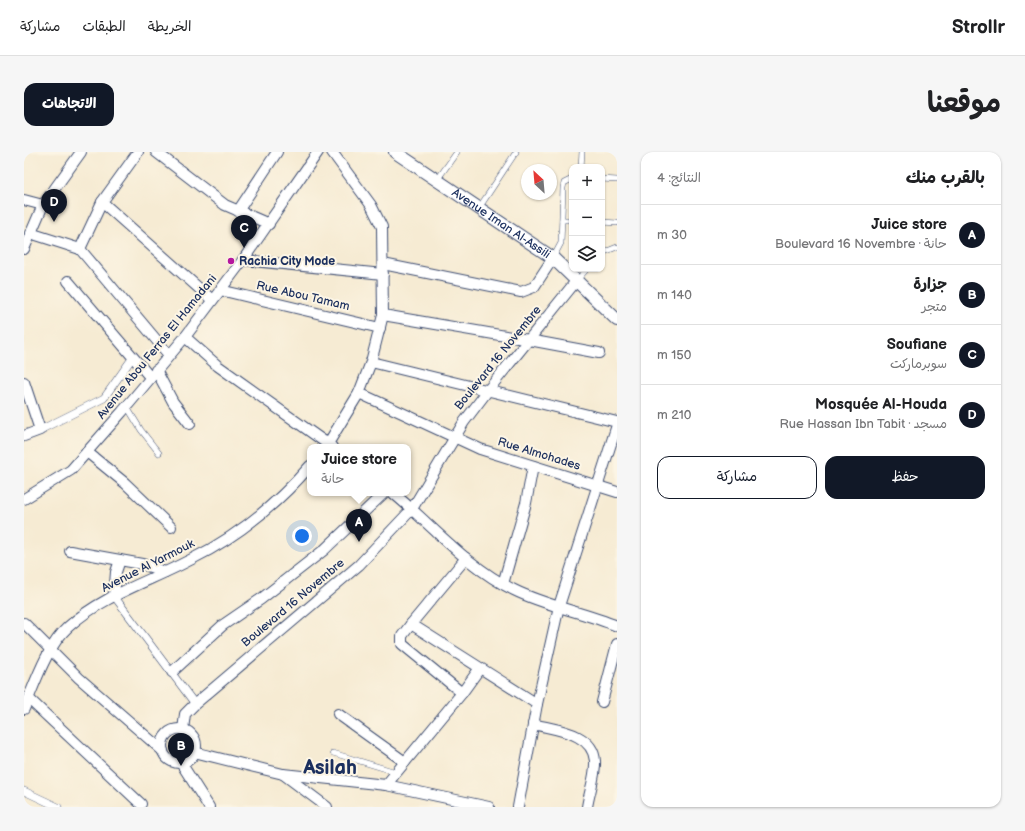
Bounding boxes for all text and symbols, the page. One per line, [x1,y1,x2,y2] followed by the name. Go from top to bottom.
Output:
[952,16,1005,39] text: Strollr
[20,18,60,35] text: مشاركة
[82,18,126,35] text: الطبقات
[148,18,191,35] text: الخريطة
[24,83,114,126] button: الاتجاهات
[927,87,1001,120] text: موقعنا
[521,164,557,200] north arrow
[569,164,605,272] map controls
[569,164,605,200] button: +
[906,168,985,188] text: بالقرب منك
[657,170,701,186] text: النتائج: 4
[449,185,554,262] street label: Avenue Iman Al-Assili
[41,189,67,222] pin: D
[569,200,605,236] button: −
[231,215,257,248] pin: C
[871,215,947,234] text: Juice store
[657,227,687,243] text: 30 m
[968,227,976,243] text: A
[569,236,605,272] button: layers
[775,236,947,252] text: حانة · Boulevard 16 Novembre
[239,254,335,269] place label: Rachia City Mode
[226,256,236,266] marker: Rachia City Mode
[94,271,220,422] street label: Avenue Abou Ferras El Hamadani
[913,275,947,294] text: جزارة
[255,278,351,314] street label: Rue Abou Tamam
[657,287,692,303] text: 140 m
[967,287,977,303] text: B
[922,299,947,315] text: متجر
[451,303,545,413] street label: Boulevard 16 Novembre
[887,335,947,354] text: Soufiane
[657,347,691,363] text: 150 m
[967,347,977,363] text: C
[890,356,947,372] text: سوبرماركت
[815,395,947,414] text: Mosquée Al-Houda
[657,407,691,423] text: 210 m
[967,407,977,423] text: D
[780,416,947,432] text: مسجد · Rue Hassan Ibn Tabit
[496,434,582,474] street label: Rue Almohades
[307,444,411,496] popup
[321,450,397,469] text: Juice store
[657,456,817,499] button: مشاركة
[825,456,985,499] button: حفظ
[321,471,344,487] text: حانة
[346,509,372,542] pin: A
[292,526,312,546] your location
[99,536,197,596] street label: Avenue Al Yarmouk
[239,556,347,650] street label: Boulevard 16 Novembre
[168,733,194,766] pin: B
[302,756,357,780] district label: Asilah

